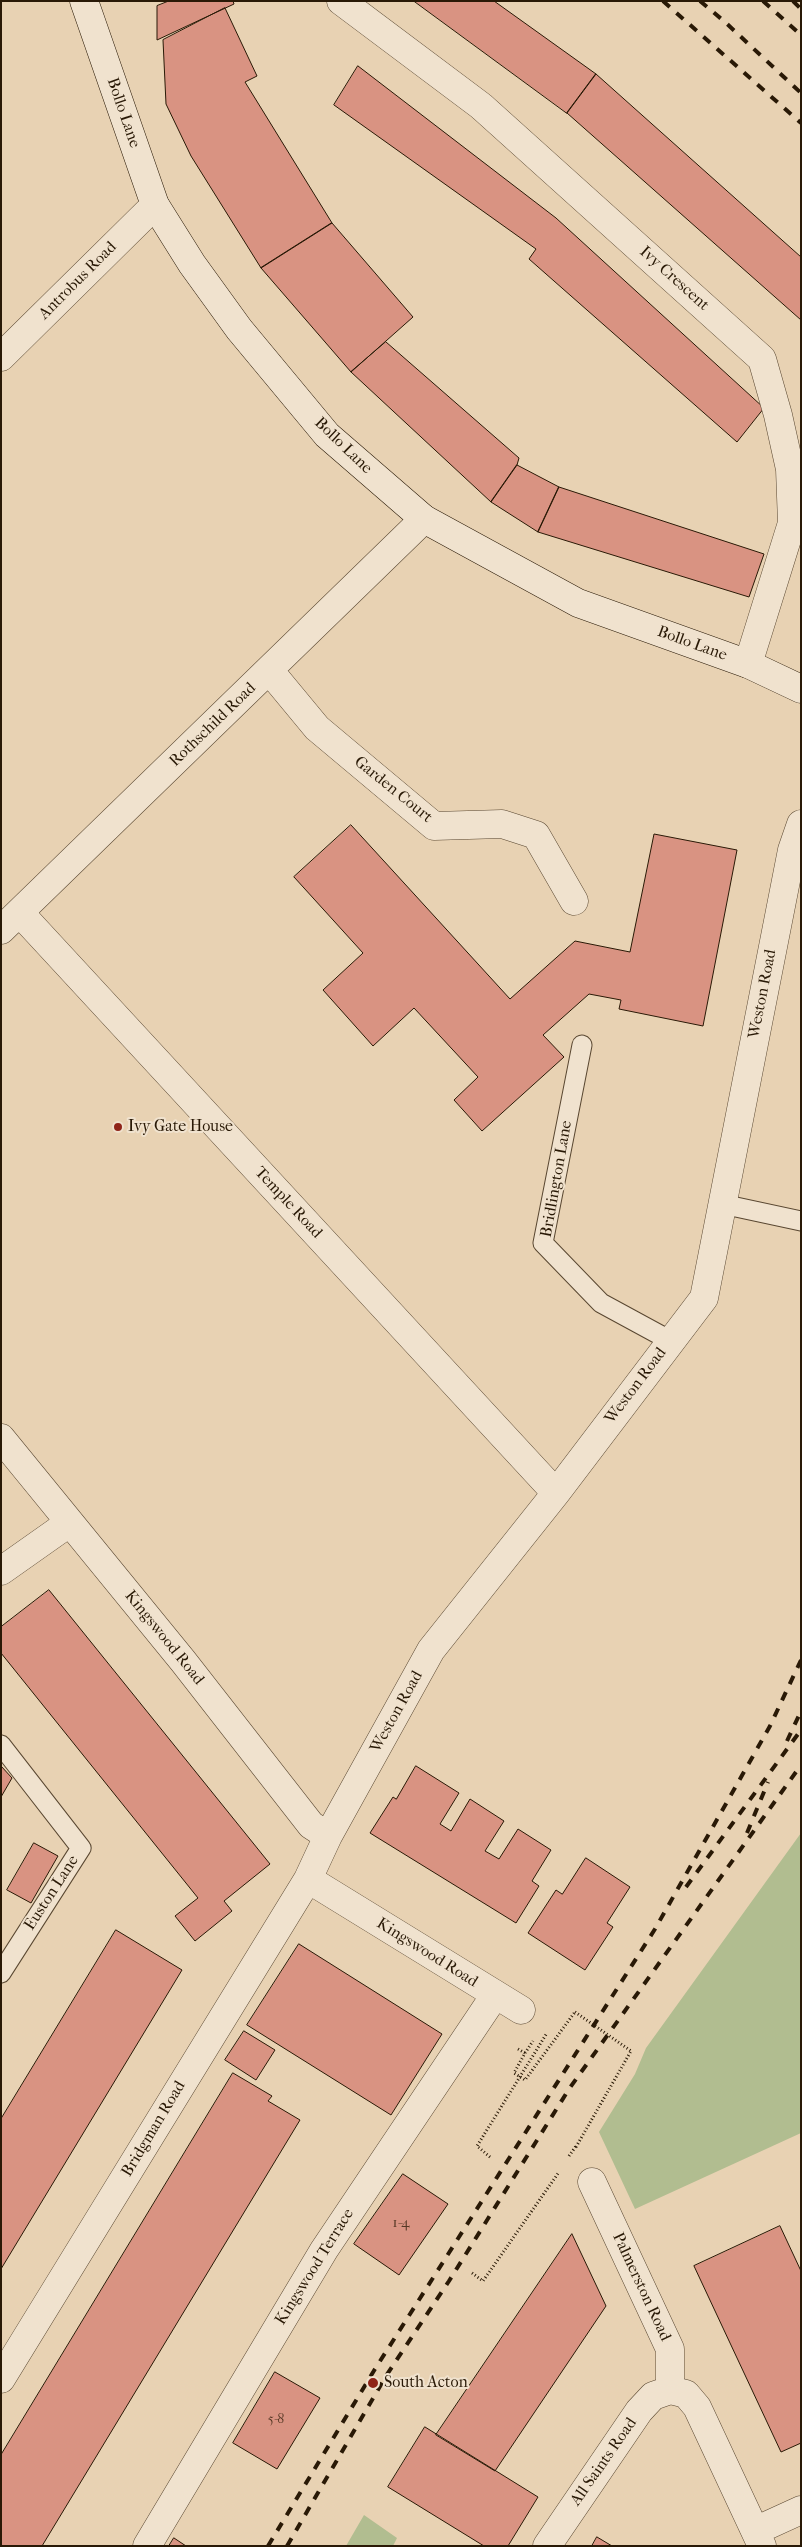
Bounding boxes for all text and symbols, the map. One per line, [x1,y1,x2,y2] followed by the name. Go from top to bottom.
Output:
[102,75,144,151] street label: Bollo Lane
[35,238,121,324] street label: Antrobus Road
[635,243,713,315] street label: Ivy Crescent
[310,414,376,478] street label: Bollo Lane
[654,623,730,665] street label: Bollo Lane
[166,679,260,771] street label: Rothschild Road
[350,753,436,827] street label: Garden Court
[745,948,781,1040] street label: Weston Road
[128,1117,233,1137] place label: Ivy Gate House
[537,1119,577,1239] street label: Bridlington Lane
[112,1121,124,1133] marker: Ivy Gate House
[250,1163,326,1243] street label: Temple Road
[601,1344,671,1428] street label: Weston Road
[120,1587,208,1689] street label: Kingswood Road
[367,1668,427,1756] street label: Weston Road
[21,1852,83,1934] street label: Euston Lane
[373,1914,481,1992] street label: Kingswood Road
[118,2078,190,2180] street label: Bridgman Road
[272,2205,358,2329] street label: Kingswood Terrace
[393,2216,409,2232] house number: 1-4
[608,2230,674,2344] street label: Palmerston Road
[384,2373,468,2393] place label: South Acton
[366,2376,380,2390] marker: South Acton
[268,2412,284,2428] house number: 5-8
[567,2414,641,2510] street label: All Saints Road

